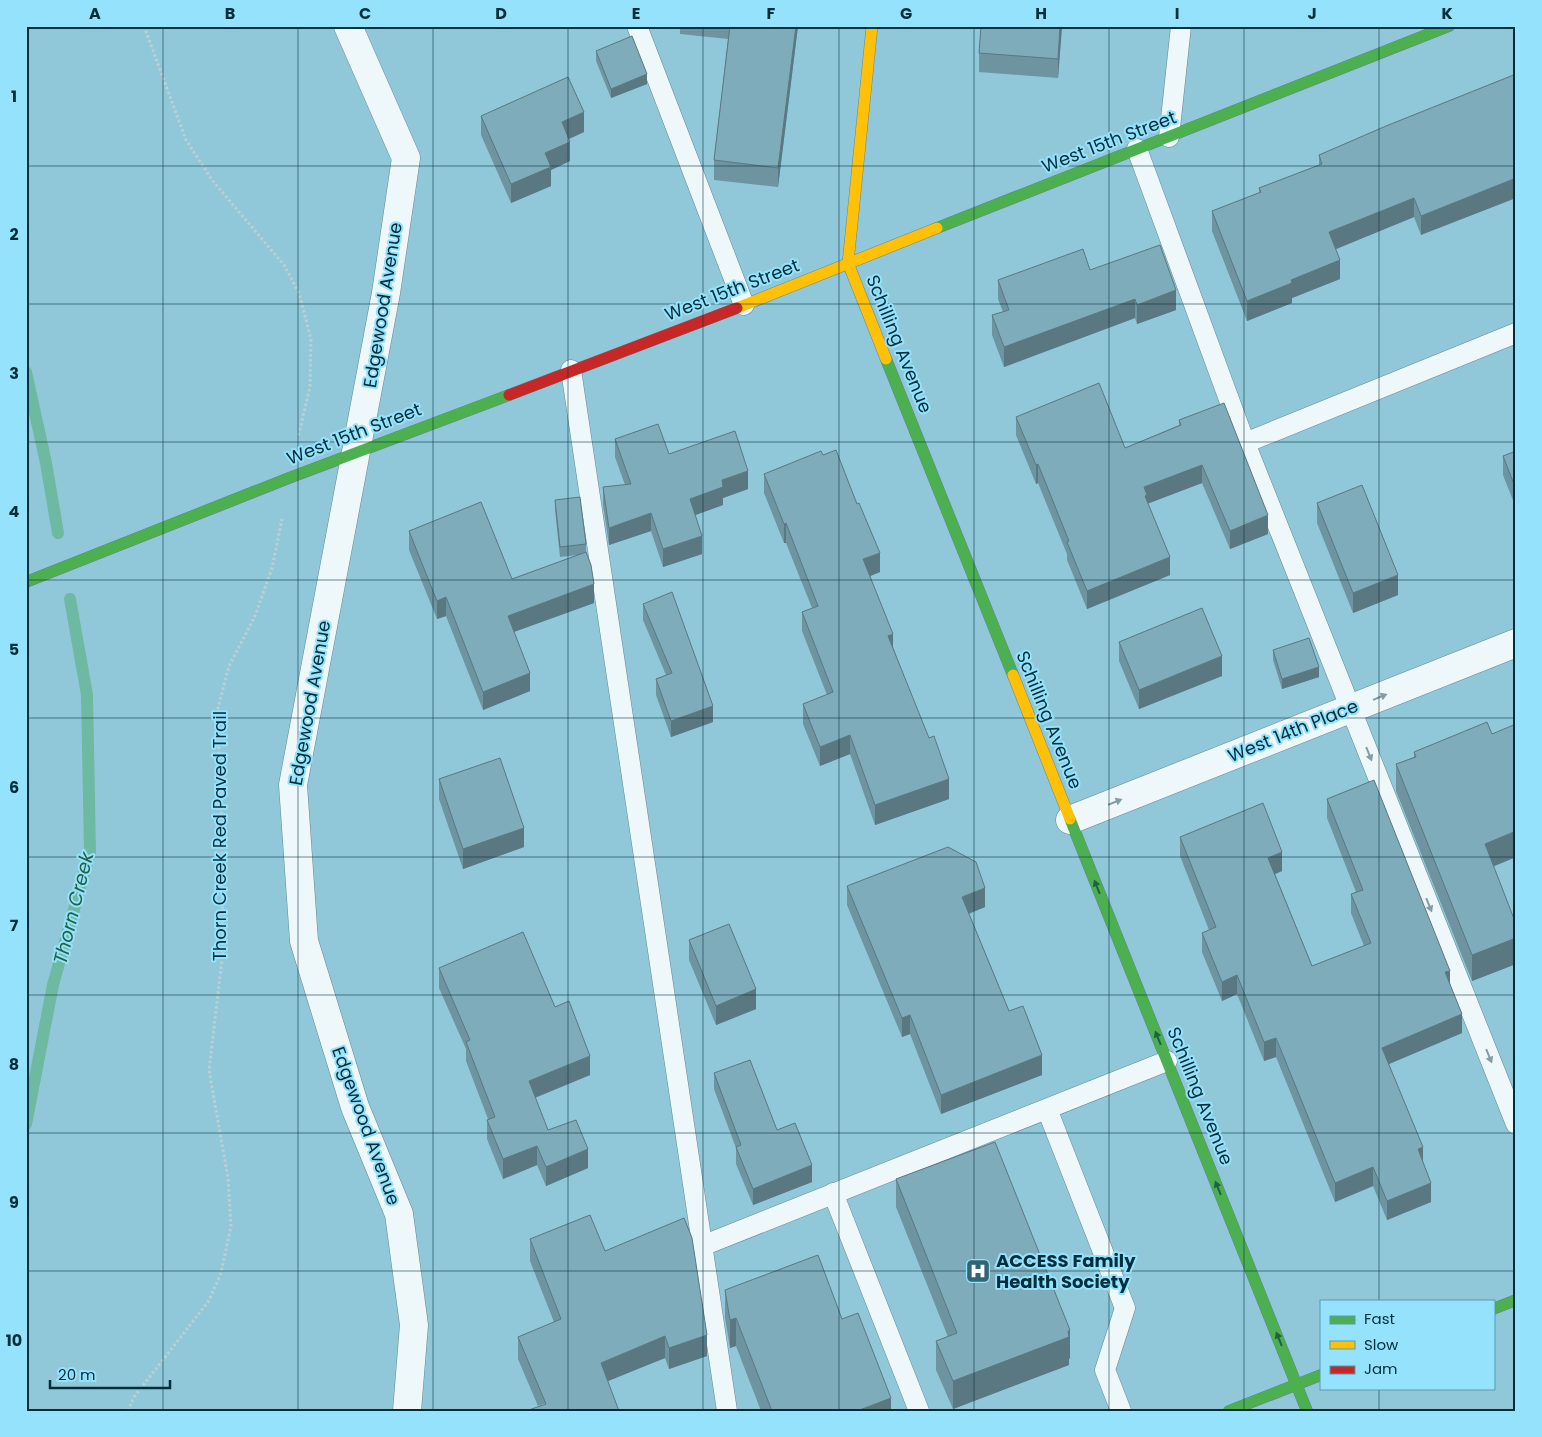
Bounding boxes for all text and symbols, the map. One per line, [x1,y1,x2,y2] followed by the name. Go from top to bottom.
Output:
[89,2,101,25] text: A
[225,2,235,25] text: B
[359,2,371,25] text: C
[495,2,507,25] text: D
[632,2,640,25] text: E
[767,2,776,25] text: F
[900,2,912,25] text: G
[1035,2,1047,25] text: H
[1175,2,1179,25] text: I
[1307,2,1317,25] text: J
[1441,2,1453,25] text: K
[11,85,17,108] text: 1
[1038,104,1180,179] street label: West 15th Street
[357,220,408,389] street label: Edgewood Avenue
[9,223,19,246] text: 2
[661,252,803,327] street label: West 15th Street
[860,271,939,417] street label: Schilling Avenue
[9,362,19,385] text: 3
[283,396,425,471] street label: West 15th Street
[9,500,20,523] text: 4
[283,618,336,787] street label: Edgewood Avenue
[9,638,19,661] text: 5
[1010,647,1089,793] street label: Schilling Avenue
[1224,693,1362,768] street label: West 14th Place
[1373,693,1388,701] one-way arrow
[207,711,232,961] street label: Thorn Creek Red Paved Trail
[1366,746,1373,761] one-way arrow
[9,776,19,799] text: 6
[1108,798,1123,806] one-way arrow
[47,848,101,967] water label: Thorn Creek
[1093,879,1101,894] one-way arrow
[1425,898,1433,913] one-way arrow
[10,914,19,937] text: 7
[1161,1023,1240,1169] street label: Schilling Avenue
[1153,1031,1161,1045] one-way arrow
[326,1043,407,1209] street label: Edgewood Avenue
[1485,1049,1493,1064] one-way arrow
[9,1053,19,1076] text: 8
[1214,1181,1221,1196] one-way arrow
[9,1191,19,1214] text: 9
[996,1248,1136,1294] place label: ACCESS Family Health Society
[965,1258,991,1284] hospital icon: ACCESS Family Health Society
[1320,1300,1494,1390] legend
[1364,1308,1395,1329] text: Fast
[6,1329,22,1352] text: 10
[1275,1331,1283,1346] one-way arrow
[1364,1334,1399,1355] text: Slow
[50,1357,170,1389] scale bar
[1364,1358,1398,1379] text: Jam
[58,1364,96,1385] text: 20 m

